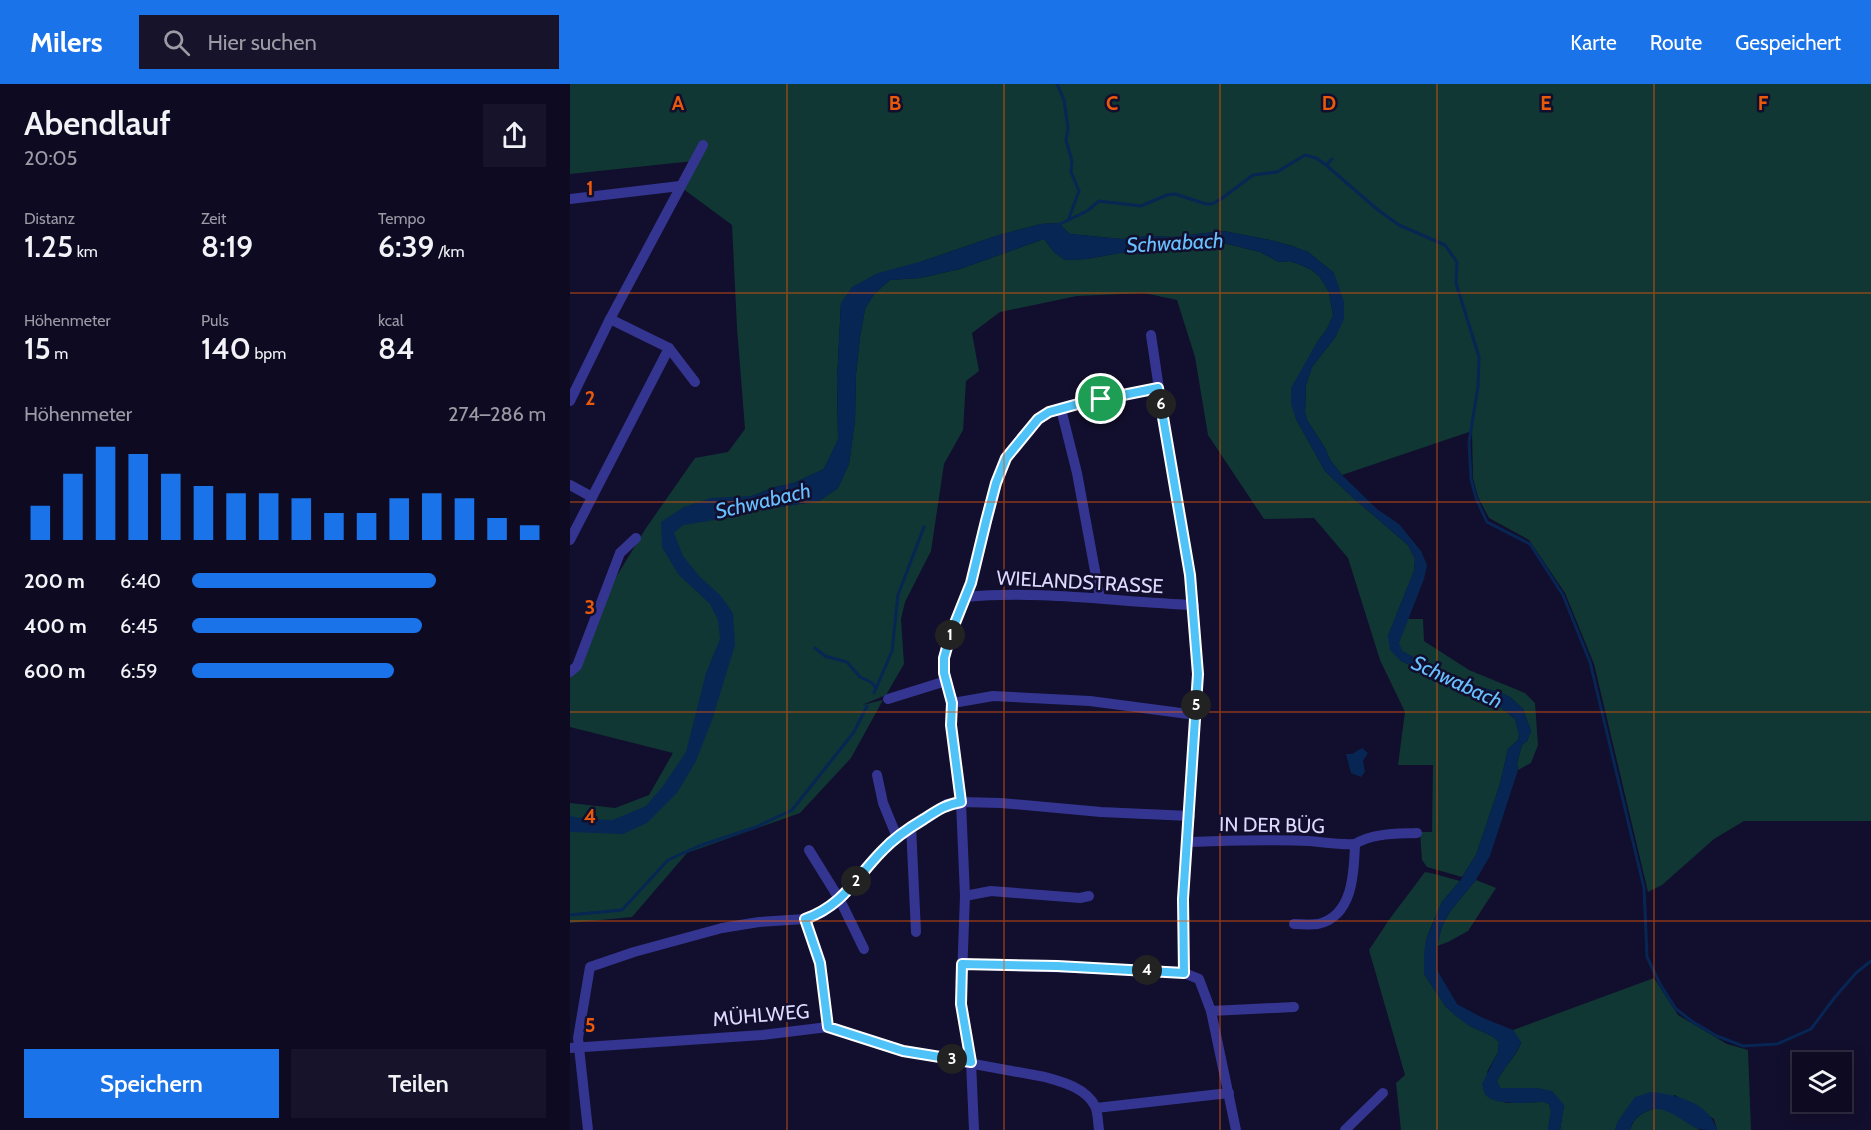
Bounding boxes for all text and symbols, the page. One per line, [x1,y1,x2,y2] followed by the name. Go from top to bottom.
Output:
[139,15,559,69] search box
[30,25,103,59] text: Milers
[160,26,193,59] icon: search
[208,29,317,56] text: Hier suchen
[1570,30,1617,55] text: Karte
[1650,30,1702,55] text: Route
[1735,30,1841,55] text: Gespeichert
[672,91,685,115] text: A
[889,91,901,115] text: B
[1106,91,1118,115] text: C
[1322,91,1336,115] text: D
[1540,91,1552,115] text: E
[1758,91,1769,115] text: F
[24,103,171,143] text: Abendlauf
[483,104,546,167] button: share
[24,146,77,170] text: 20:05
[586,176,594,200] text: 1
[24,209,75,228] text: Distanz
[201,209,226,228] text: Zeit
[378,209,425,228] text: Tempo
[1126,227,1224,258] water label: Schwabach
[24,228,73,265] text: 1.25
[201,228,253,265] text: 8:19
[378,228,435,265] text: 6:39
[73,242,98,261] text: km
[435,242,465,261] text: /km
[24,311,110,330] text: Höhenmeter
[201,311,229,330] text: Puls
[378,311,404,330] text: kcal
[24,330,51,367] text: 15
[201,330,251,367] text: 140
[378,330,414,367] text: 84
[51,344,68,363] text: m
[251,344,286,363] text: bpm
[1075,373,1126,424] pin
[1084,382,1117,415] icon: arrive
[585,386,595,410] text: 2
[1146,389,1176,419] pin: 6
[1157,394,1166,413] text: 6
[24,402,132,426] text: Höhenmeter
[448,402,546,426] text: 274–286 m
[713,477,813,524] water label: Schwabach
[996,566,1164,598] street label: WIELANDSTRASSE
[24,569,85,593] text: 200 m
[120,569,161,593] text: 6:40
[585,595,595,619] text: 3
[24,614,87,638] text: 400 m
[120,614,158,638] text: 6:45
[935,620,965,650] pin: 1
[947,625,953,644] text: 1
[1408,650,1507,713] water label: Schwabach
[24,659,85,683] text: 600 m
[120,659,158,683] text: 6:59
[1181,690,1211,720] pin: 5
[1192,695,1200,714] text: 5
[584,804,596,828] text: 4
[1219,812,1325,838] street label: IN DER BÜG
[841,866,871,896] pin: 2
[852,871,860,890] text: 2
[1132,955,1162,985] pin: 4
[1142,960,1152,979] text: 4
[712,999,810,1031] street label: MÜHLWEG
[585,1013,595,1037] text: 5
[937,1044,967,1074] pin: 3
[24,1049,279,1118] button: Speichern
[291,1049,546,1118] button: Teilen
[948,1049,956,1068] text: 3
[1792,1052,1852,1112] map controls
[1792,1052,1852,1112] button: layers

